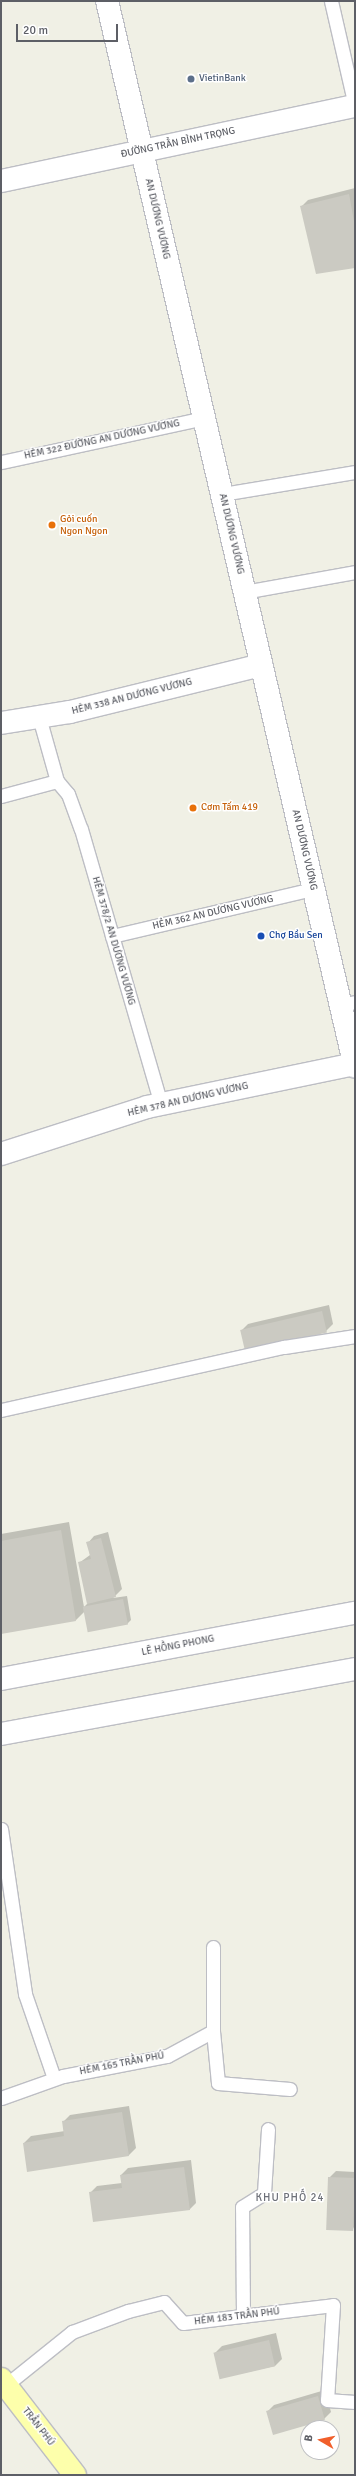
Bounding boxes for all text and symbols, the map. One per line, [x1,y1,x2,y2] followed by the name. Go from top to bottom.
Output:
[18,16,120,42] scale bar
[23,23,48,38] text: 20 m
[199,73,246,85] place label: VietinBank
[186,74,196,84] marker: VietinBank
[120,125,236,161] street label: ĐƯỜNG TRẦN BÌNH TRỌNG
[142,177,172,261] street label: AN DƯƠNG VƯƠNG
[23,418,181,462] street label: HẺM 322 ĐƯỜNG AN DƯƠNG VƯƠNG
[216,492,246,576] street label: AN DƯƠNG VƯƠNG
[60,513,108,536] place label: Gỏi cuốn Ngon Ngon
[47,520,57,530] marker: Gỏi cuốn Ngon Ngon
[71,676,193,718] street label: HẺM 338 AN DƯƠNG VƯƠNG
[201,802,258,814] place label: Cơm Tấm 419
[188,803,198,813] marker: Cơm Tấm 419
[289,808,319,892] street label: AN DƯƠNG VƯƠNG
[89,875,137,1007] street label: HẺM 378/2 AN DƯƠNG VƯƠNG
[151,893,275,933] street label: HẺM 362 AN DƯƠNG VƯƠNG
[269,930,323,942] place label: Chợ Bầu Sen
[256,931,266,941] marker: Chợ Bầu Sen
[126,1080,250,1120] street label: HẺM 378 AN DƯƠNG VƯƠNG
[141,1633,215,1659] street label: LÊ HỒNG PHONG
[79,2050,165,2078] street label: HẺM 165 TRẦN PHÚ
[256,2191,324,2205] district label: KHU PHỐ 24
[193,2306,281,2328] street label: HẺM 183 TRẦN PHÚ
[19,2406,57,2448] street label: TRẦN PHÚ
[300,2420,340,2460] north arrow
[302,2434,316,2443] text: B

